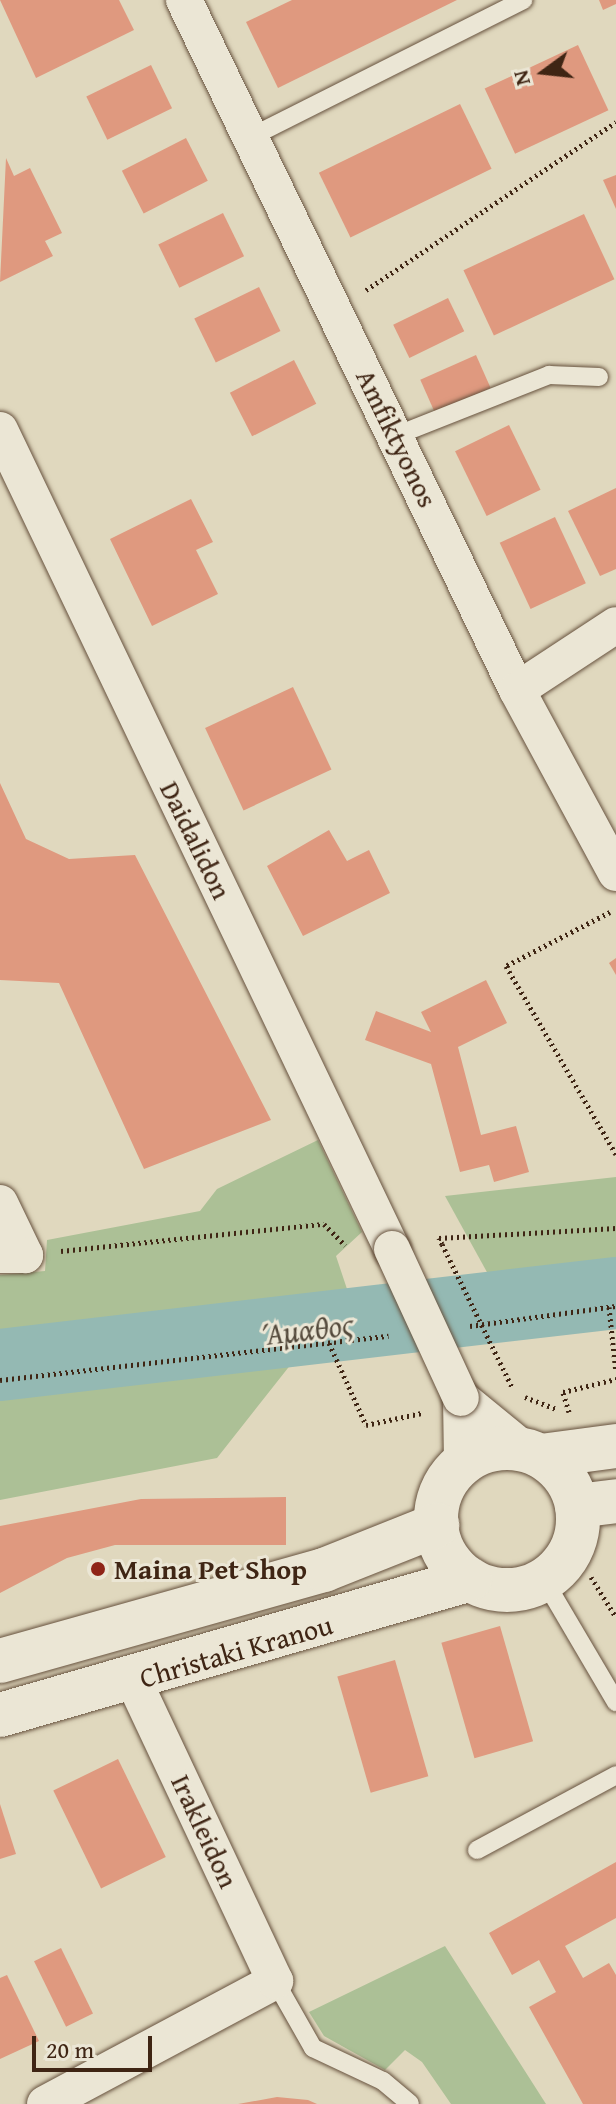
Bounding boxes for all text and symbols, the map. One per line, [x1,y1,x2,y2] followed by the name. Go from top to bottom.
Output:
[504,32,584,112] north arrow
[503,67,538,89] text: N
[349,363,445,513] street label: Amfiktyonos
[153,776,239,904] street label: Daidalidon
[260,1306,356,1352] water label: Άμαθος
[114,1552,307,1586] place label: Maina Pet Shop
[89,1560,107,1578] marker: Maina Pet Shop
[136,1607,336,1695] street label: Christaki Kranou
[164,1769,246,1893] street label: Irakleidon
[36,2020,156,2070] scale bar
[46,2032,94,2067] text: 20 m

